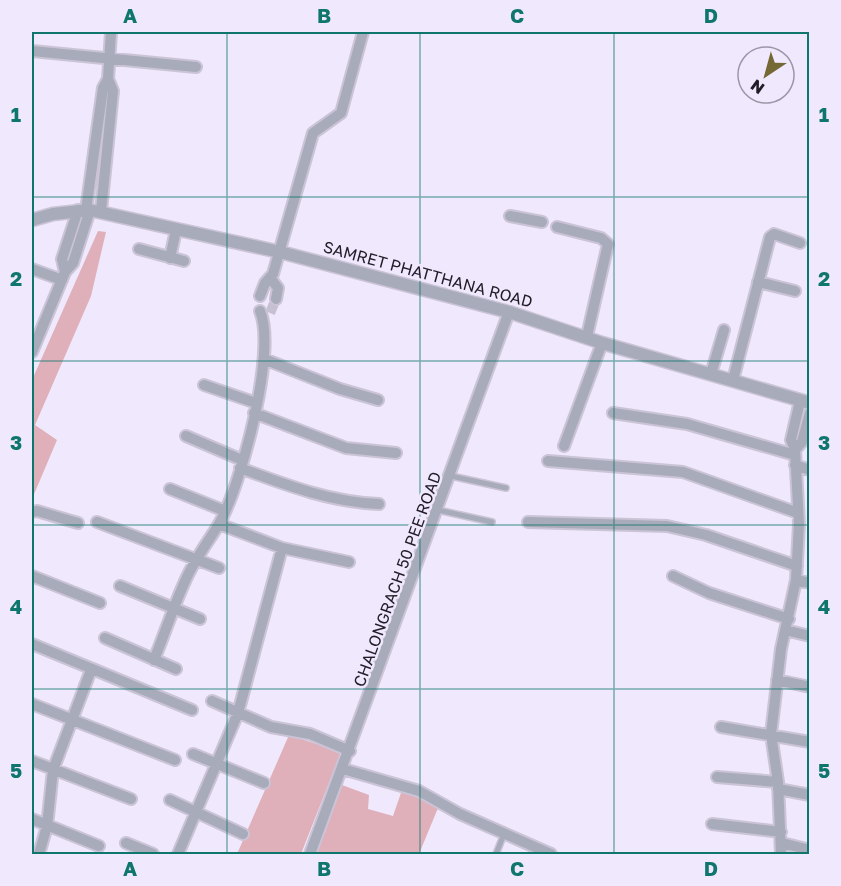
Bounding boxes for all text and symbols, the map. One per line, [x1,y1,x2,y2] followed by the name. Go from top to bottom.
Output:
[123,3,137,27] text: A
[317,3,331,27] text: B
[510,3,524,27] text: C
[704,3,718,27] text: D
[736,45,796,105] north arrow
[746,75,768,99] text: N
[11,102,21,126] text: 1
[819,102,829,126] text: 1
[321,236,535,312] street label: SAMRET PHATTHANA ROAD
[10,266,22,290] text: 2
[818,266,830,290] text: 2
[10,430,22,454] text: 3
[818,430,830,454] text: 3
[349,469,445,689] street label: CHALONGRACH 50 PEE ROAD
[10,594,22,618] text: 4
[818,594,830,618] text: 4
[10,758,22,782] text: 5
[818,758,830,782] text: 5
[123,856,137,880] text: A
[317,856,331,880] text: B
[510,856,524,880] text: C
[704,856,718,880] text: D

